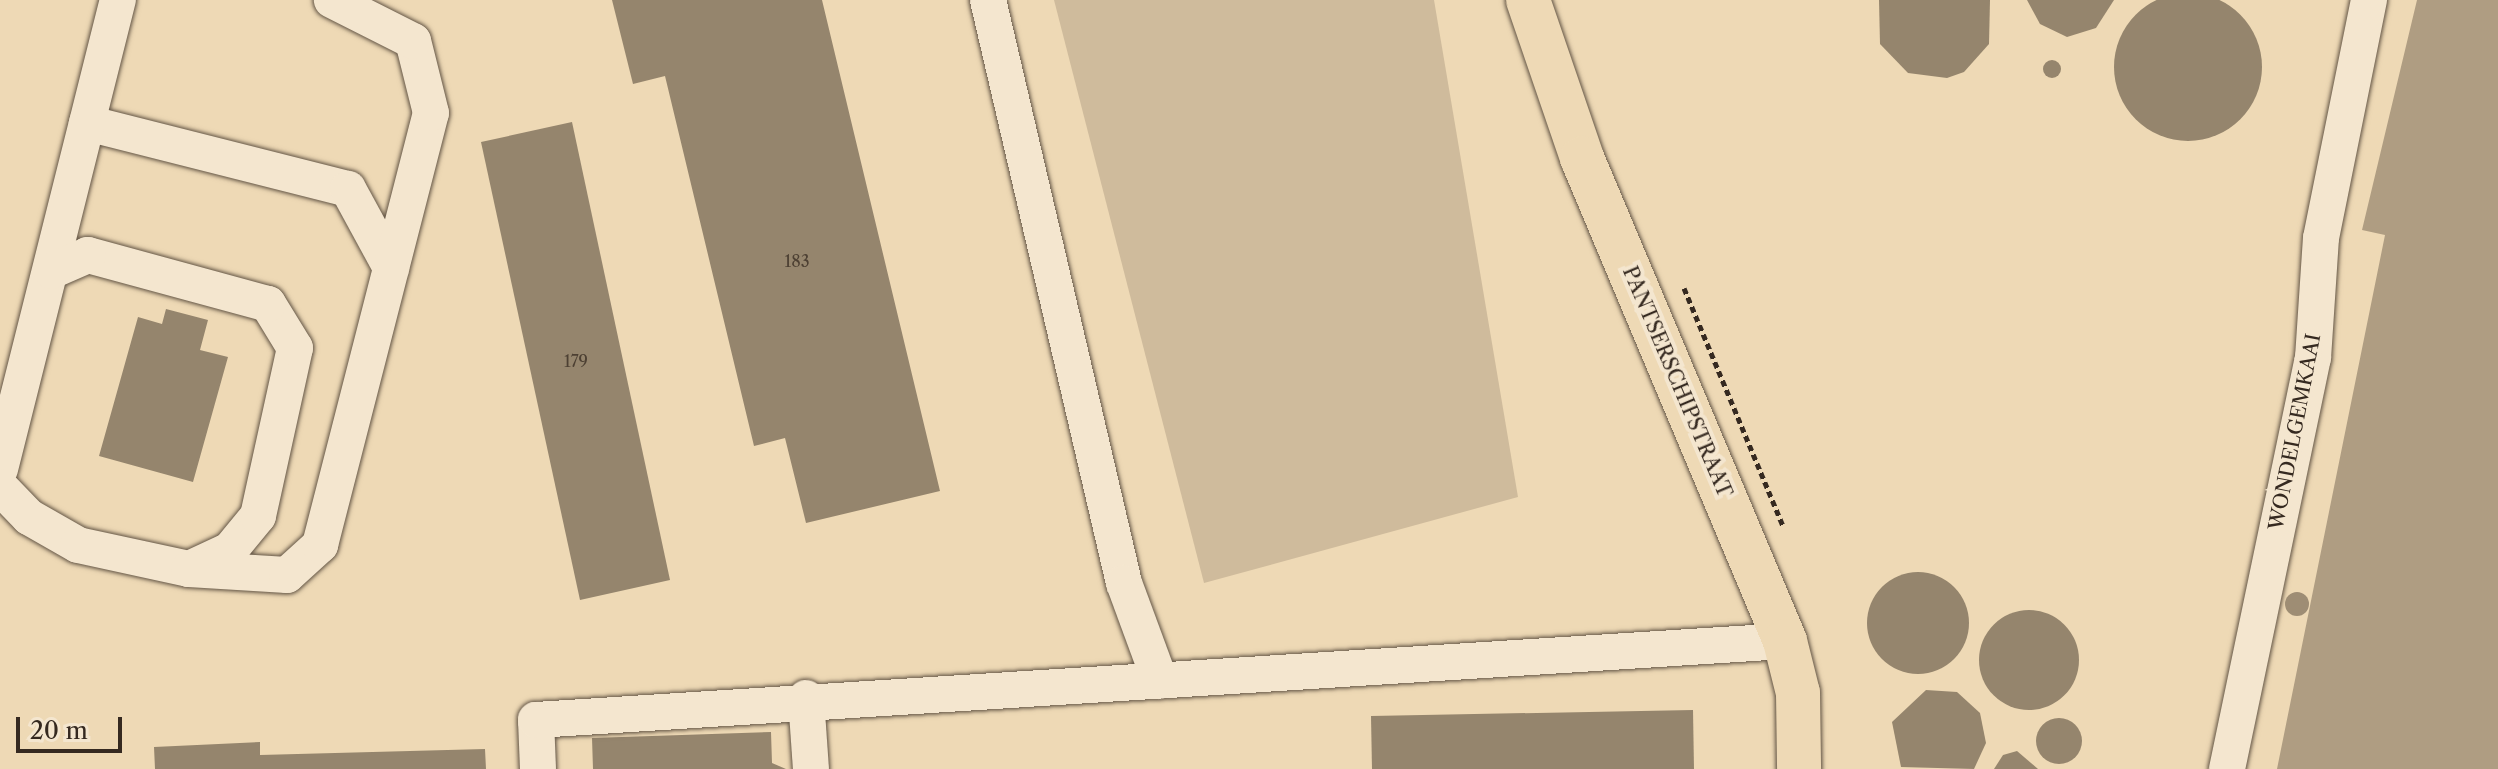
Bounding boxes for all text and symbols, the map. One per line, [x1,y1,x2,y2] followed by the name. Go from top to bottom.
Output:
[784,251,810,271] house number: 183
[1617,263,1737,501] street label: PANTSERSCHIPSTRAAT
[2264,332,2326,532] street label: WONDELGEMKAAI
[564,351,588,371] house number: 179
[20,701,126,751] scale bar
[30,716,88,745] text: 20 m

